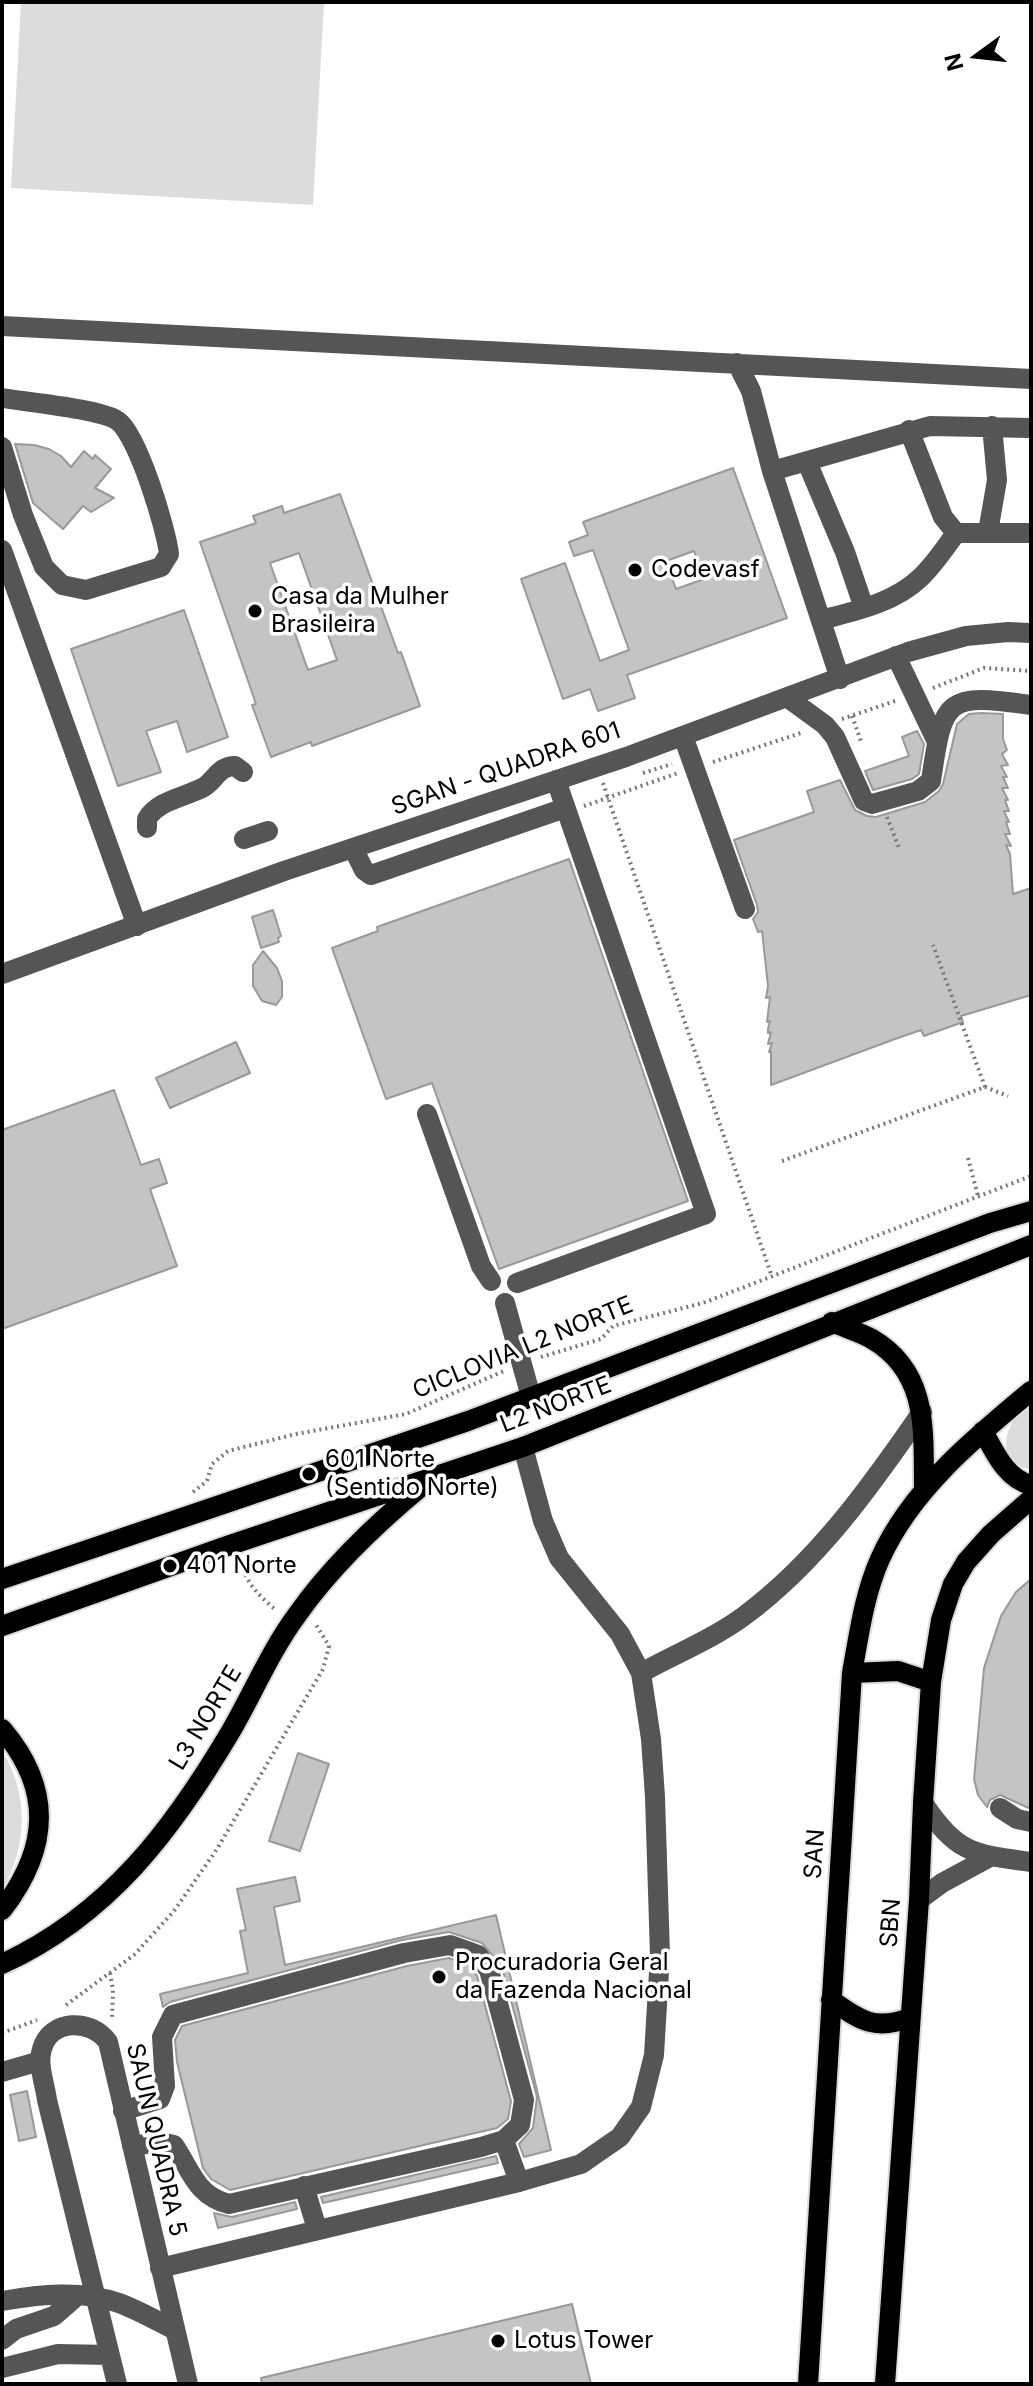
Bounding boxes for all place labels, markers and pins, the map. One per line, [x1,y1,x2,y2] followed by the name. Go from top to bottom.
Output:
[651,556,760,584] place label: Codevasf
[626,561,644,579] marker: Codevasf
[271,583,449,639] place label: Casa da Mulher Brasileira
[246,602,264,620] marker: Casa da Mulher Brasileira
[325,1446,499,1502] place label: 601 Norte (Sentido Norte)
[300,1465,318,1483] marker: 601 Norte (Sentido Norte)
[186,1552,297,1580] place label: 401 Norte
[161,1557,179,1575] marker: 401 Norte
[455,1949,692,2005] place label: Procuradoria Geral da Fazenda Nacional
[430,1968,448,1986] marker: Procuradoria Geral da Fazenda Nacional
[514,2327,653,2355] place label: Lotus Tower
[489,2332,507,2350] marker: Lotus Tower

